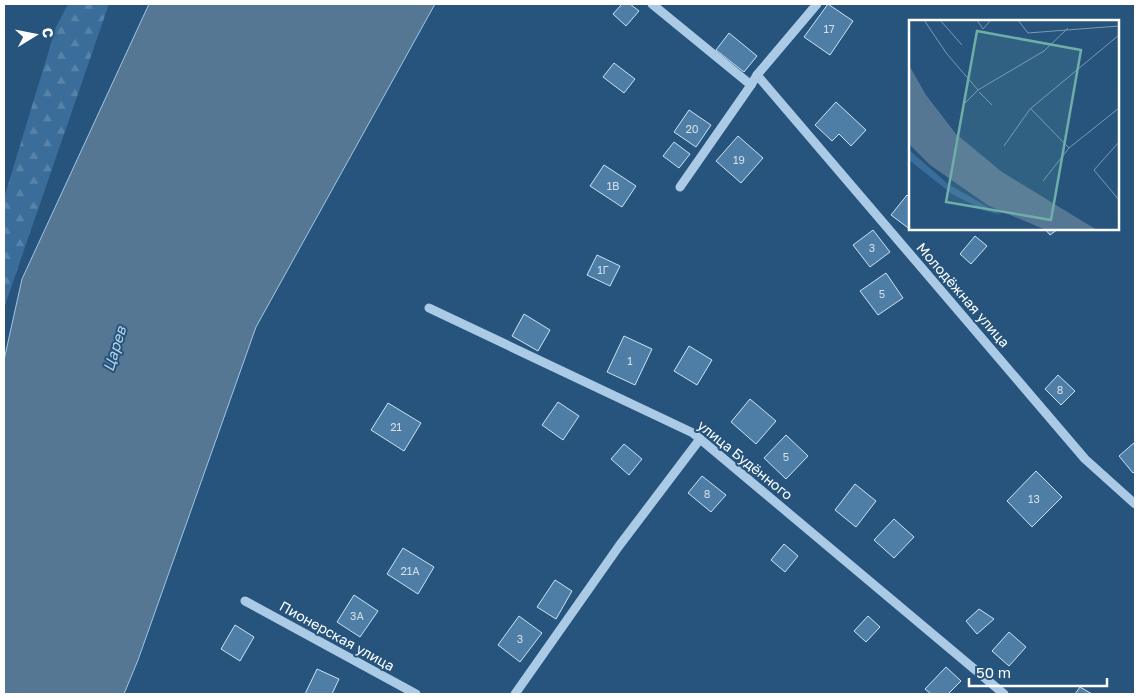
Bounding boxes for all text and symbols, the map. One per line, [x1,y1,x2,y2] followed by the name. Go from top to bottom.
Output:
[10,10,60,60] north arrow
[909,20,1119,230] inset map
[823,22,835,35] house number: 17
[39,26,58,39] text: С
[685,122,699,135] house number: 20
[733,153,745,166] house number: 19
[607,179,619,192] house number: 1В
[913,239,1013,351] street label: Молодёжная улица
[869,241,875,254] house number: 3
[597,263,609,276] house number: 1Г
[879,287,885,300] house number: 5
[99,322,130,374] water label: Царев
[627,354,633,367] house number: 1
[1057,383,1064,396] house number: 8
[694,416,796,503] street label: улица Будённого
[390,420,402,433] house number: 21
[783,450,789,463] house number: 5
[704,487,711,500] house number: 8
[1028,492,1040,505] house number: 13
[400,564,420,577] house number: 21А
[277,597,398,674] street label: Пионерская улица
[350,609,365,622] house number: 3А
[517,632,523,645] house number: 3
[969,656,1106,688] scale bar
[976,663,1011,681] text: 50 m

